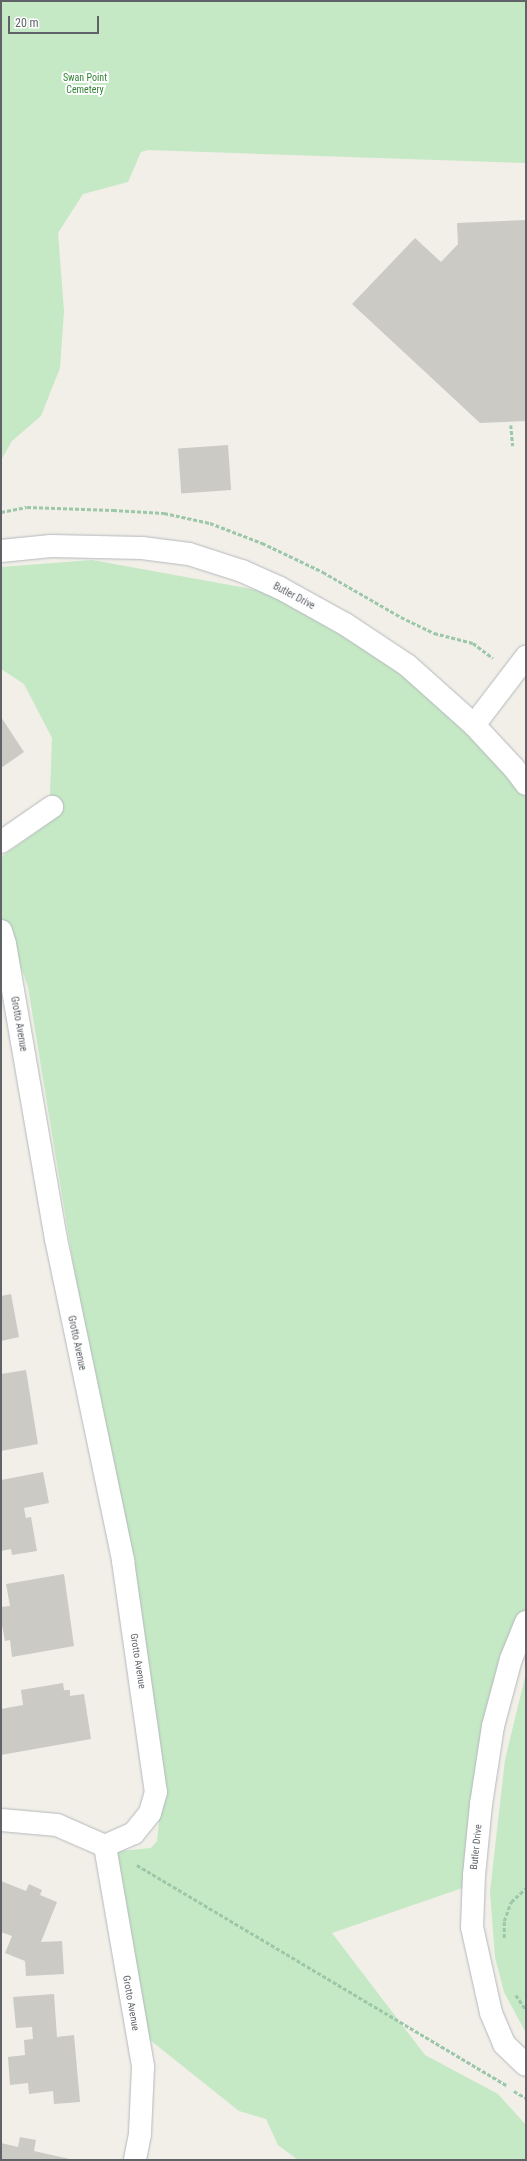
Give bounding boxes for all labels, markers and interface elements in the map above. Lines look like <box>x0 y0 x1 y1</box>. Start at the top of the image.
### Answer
scale bar <box>10 8 101 34</box>
text: 20 m <box>15 16 39 30</box>
park label: Swan Point Cemetery <box>63 71 107 94</box>
street label: Butler Drive <box>271 580 317 612</box>
street label: Grotto Avenue <box>8 995 30 1053</box>
street label: Grotto Avenue <box>65 1314 89 1372</box>
street label: Grotto Avenue <box>128 1633 148 1689</box>
street label: Butler Drive <box>468 1824 484 1870</box>
street label: Grotto Avenue <box>120 1974 142 2032</box>

